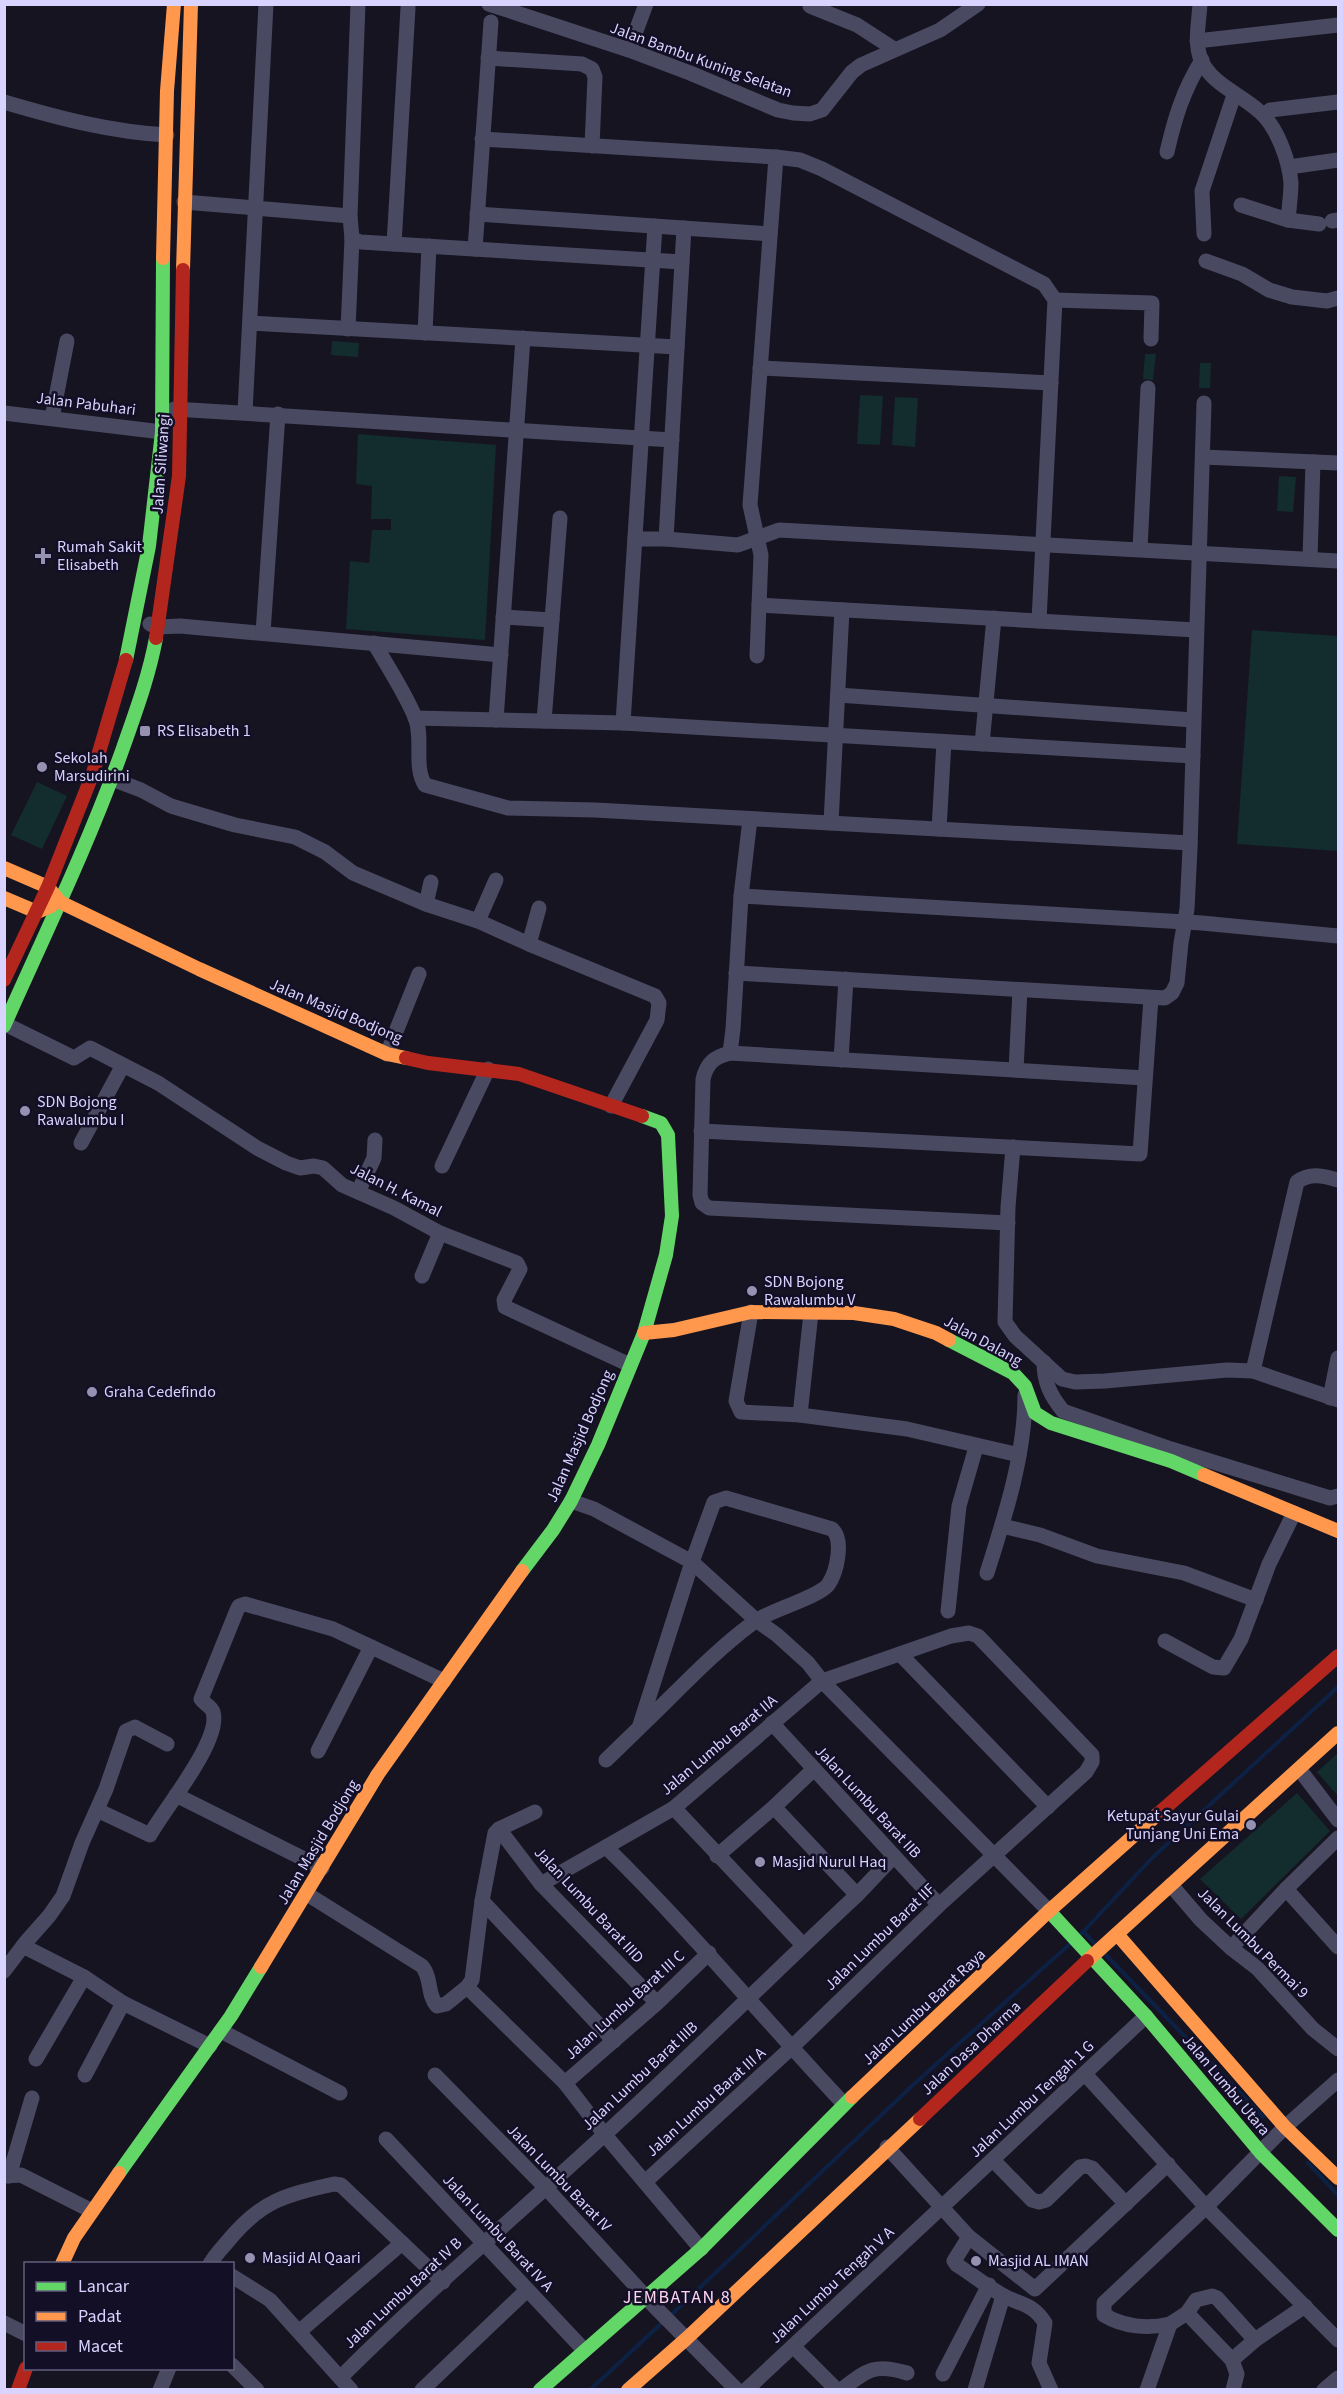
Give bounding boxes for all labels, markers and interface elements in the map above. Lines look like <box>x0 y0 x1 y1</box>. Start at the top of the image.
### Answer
street label: Jalan Bambu Kuning Selatan <box>607 17 795 103</box>
street label: Jalan Pabuhari <box>35 387 137 421</box>
street label: Jalan Siliwangi <box>147 413 175 515</box>
place label: Rumah Sakit Elisabeth <box>57 536 143 576</box>
marker: Rumah Sakit Elisabeth <box>34 547 52 565</box>
place label: RS Elisabeth 1 <box>157 720 251 742</box>
marker: RS Elisabeth 1 <box>138 724 152 738</box>
place label: Sekolah Marsudirini <box>54 747 130 787</box>
marker: Sekolah Marsudirini <box>35 760 49 774</box>
street label: Jalan Masjid Bodjong <box>266 973 406 1049</box>
place label: SDN Bojong Rawalumbu I <box>37 1091 125 1131</box>
marker: SDN Bojong Rawalumbu I <box>18 1104 32 1118</box>
street label: Jalan H. Kamal <box>346 1157 446 1223</box>
place label: SDN Bojong Rawalumbu V <box>764 1271 856 1311</box>
marker: SDN Bojong Rawalumbu V <box>745 1284 759 1298</box>
street label: Jalan Dalang <box>940 1310 1026 1372</box>
street label: Jalan Masjid Bodjong <box>541 1366 619 1506</box>
place label: Graha Cedefindo <box>104 1381 216 1403</box>
marker: Graha Cedefindo <box>85 1385 99 1399</box>
street label: Jalan Lumbu Barat IIA <box>656 1689 782 1800</box>
street label: Jalan Lumbu Barat IIB <box>810 1741 926 1863</box>
street label: Jalan Masjid Bodjong <box>272 1775 364 1909</box>
place label: Ketupat Sayur Gulai Tunjang Uni Ema <box>1107 1805 1239 1845</box>
marker: Ketupat Sayur Gulai Tunjang Uni Ema <box>1244 1818 1258 1832</box>
street label: Jalan Lumbu Barat IIID <box>529 1842 649 1968</box>
place label: Masjid Nurul Haq <box>772 1851 886 1873</box>
marker: Masjid Nurul Haq <box>753 1855 767 1869</box>
street label: Jalan Lumbu Barat IIF <box>820 1878 940 1995</box>
street label: Jalan Lumbu Permai 9 <box>1193 1883 1313 2003</box>
street label: Jalan Lumbu Barat Raya <box>857 1944 991 2070</box>
street label: Jalan Lumbu Barat III C <box>560 1945 690 2065</box>
street label: Jalan Dasa Dharma <box>916 1996 1026 2100</box>
street label: Jalan Lumbu Barat IIIB <box>577 2016 703 2136</box>
street label: Jalan Lumbu Utara <box>1177 2029 1275 2141</box>
street label: Jalan Lumbu Tengah 1 G <box>965 2035 1099 2163</box>
street label: Jalan Lumbu Barat III A <box>641 2042 771 2162</box>
street label: Jalan Lumbu Barat IV <box>502 2119 617 2237</box>
street label: Jalan Lumbu Barat IV A <box>438 2169 559 2297</box>
street label: Jalan Lumbu Tengah V A <box>765 2221 899 2348</box>
street label: Jalan Lumbu Barat IV B <box>339 2232 467 2354</box>
place label: Masjid Al Qaari <box>262 2247 361 2269</box>
place label: Masjid AL IMAN <box>988 2250 1089 2272</box>
marker: Masjid Al Qaari <box>243 2251 257 2265</box>
marker: Masjid AL IMAN <box>969 2254 983 2268</box>
legend <box>24 2262 234 2370</box>
text: Lancar <box>78 2274 130 2299</box>
district label: JEMBATAN 8 <box>623 2285 731 2310</box>
text: Padat <box>78 2304 121 2329</box>
text: Macet <box>78 2334 123 2359</box>

